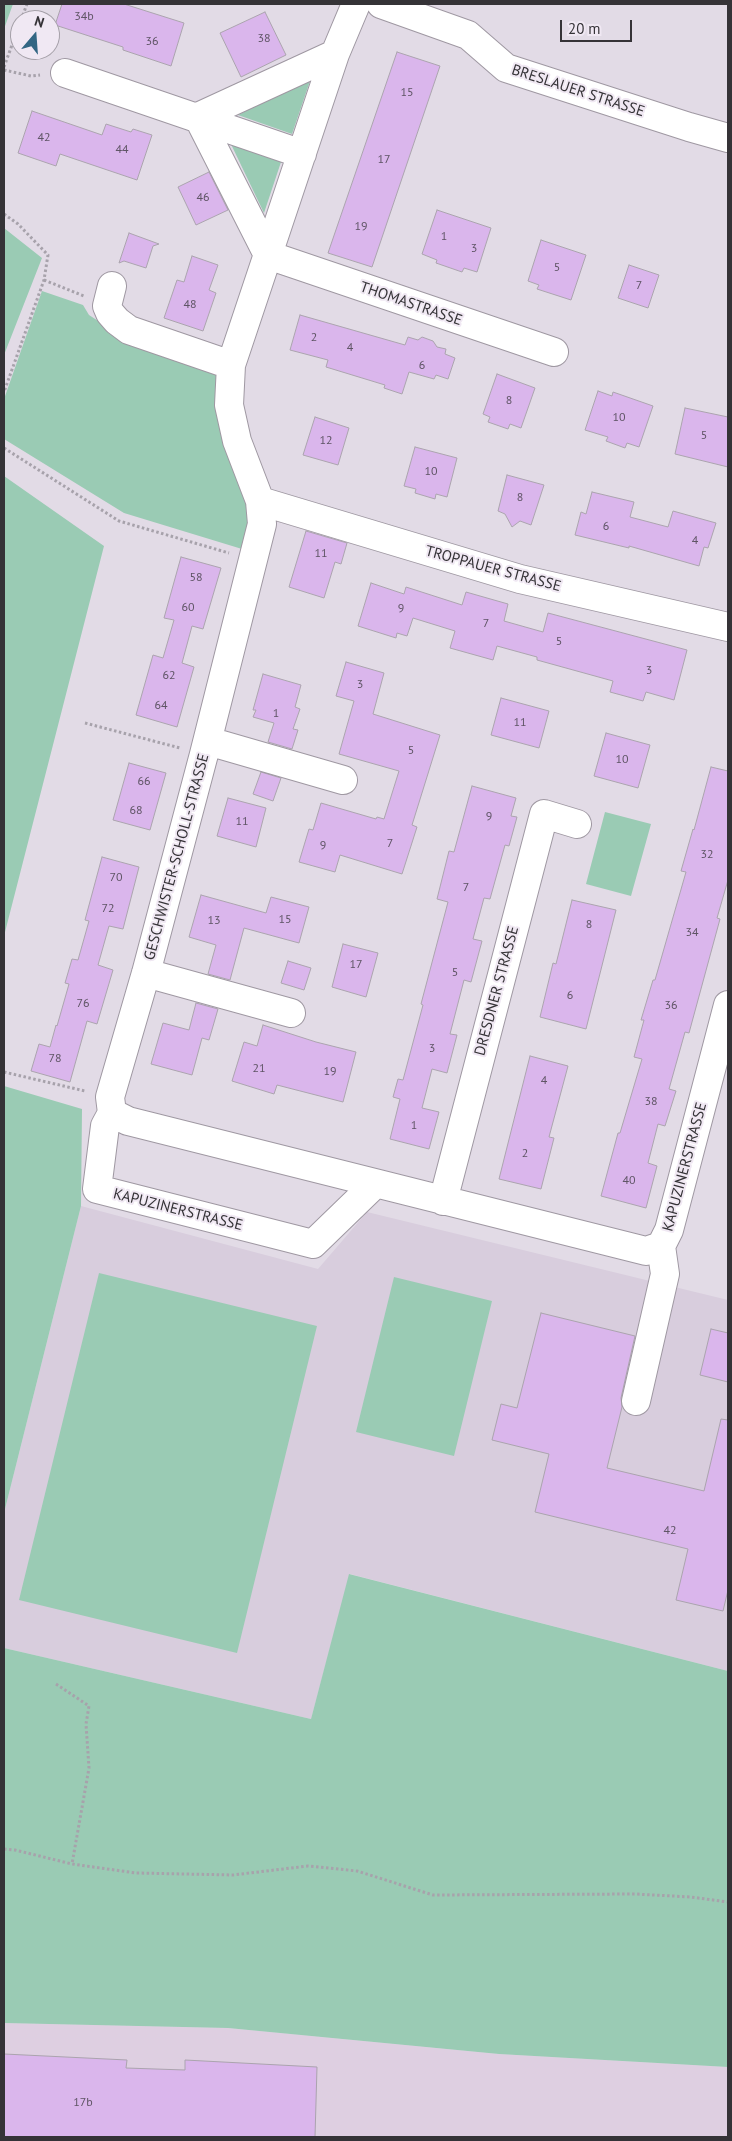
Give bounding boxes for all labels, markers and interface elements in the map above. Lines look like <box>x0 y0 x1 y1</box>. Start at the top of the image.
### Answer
north arrow <box>10 10 60 60</box>
house number: 34b <box>74 10 94 24</box>
scale bar <box>562 10 634 42</box>
text: N <box>32 12 46 32</box>
text: 20 m <box>568 19 601 38</box>
house number: 38 <box>257 32 271 46</box>
house number: 36 <box>145 35 159 49</box>
street label: BRESLAUER STRASSE <box>509 61 647 121</box>
house number: 15 <box>400 86 414 100</box>
house number: 42 <box>37 131 51 145</box>
house number: 44 <box>115 143 129 157</box>
house number: 17 <box>377 153 391 167</box>
house number: 46 <box>196 191 210 205</box>
house number: 19 <box>354 220 368 234</box>
house number: 1 <box>441 230 447 244</box>
house number: 3 <box>471 242 477 256</box>
house number: 5 <box>554 261 560 275</box>
street label: THOMASTRASSE <box>358 278 464 330</box>
house number: 7 <box>636 279 642 293</box>
house number: 48 <box>183 298 197 312</box>
house number: 2 <box>311 331 317 345</box>
house number: 4 <box>347 341 353 355</box>
house number: 6 <box>419 359 425 373</box>
house number: 8 <box>506 394 512 408</box>
house number: 10 <box>612 411 626 425</box>
house number: 5 <box>701 429 707 443</box>
house number: 12 <box>319 434 333 448</box>
house number: 10 <box>424 465 438 479</box>
house number: 8 <box>517 491 523 505</box>
house number: 6 <box>603 520 609 534</box>
house number: 4 <box>692 534 698 548</box>
street label: TROPPAUER STRASSE <box>423 542 563 596</box>
house number: 11 <box>314 547 328 561</box>
house number: 58 <box>189 571 203 585</box>
house number: 60 <box>181 601 195 615</box>
house number: 9 <box>398 602 404 616</box>
house number: 7 <box>483 617 489 631</box>
house number: 5 <box>556 635 562 649</box>
house number: 3 <box>646 664 652 678</box>
house number: 62 <box>162 669 176 683</box>
house number: 3 <box>357 678 363 692</box>
house number: 64 <box>154 699 168 713</box>
house number: 1 <box>273 707 279 721</box>
house number: 11 <box>513 716 527 730</box>
house number: 5 <box>408 744 414 758</box>
street label: GESCHWISTER-SCHOLL-STRASSE <box>141 752 213 962</box>
house number: 10 <box>615 753 629 767</box>
house number: 66 <box>137 775 151 789</box>
house number: 68 <box>129 804 143 818</box>
house number: 9 <box>486 810 492 824</box>
house number: 11 <box>235 815 249 829</box>
house number: 7 <box>387 837 393 851</box>
house number: 9 <box>320 839 326 853</box>
house number: 32 <box>700 848 714 862</box>
house number: 70 <box>109 871 123 885</box>
house number: 7 <box>463 881 469 895</box>
house number: 72 <box>101 902 115 916</box>
house number: 15 <box>278 913 292 927</box>
house number: 13 <box>207 914 221 928</box>
house number: 8 <box>586 918 592 932</box>
street label: DRESDNER STRASSE <box>471 924 523 1058</box>
house number: 34 <box>685 926 699 940</box>
house number: 17 <box>349 958 363 972</box>
house number: 5 <box>452 966 458 980</box>
house number: 6 <box>567 989 573 1003</box>
house number: 76 <box>76 997 90 1011</box>
house number: 36 <box>664 999 678 1013</box>
house number: 3 <box>429 1042 435 1056</box>
house number: 78 <box>48 1052 62 1066</box>
house number: 21 <box>252 1062 266 1076</box>
house number: 19 <box>323 1065 337 1079</box>
house number: 4 <box>541 1074 547 1088</box>
house number: 38 <box>644 1095 658 1109</box>
street label: KAPUZINERSTRASSE <box>659 1101 711 1233</box>
house number: 1 <box>411 1119 417 1133</box>
house number: 2 <box>522 1147 528 1161</box>
house number: 40 <box>622 1174 636 1188</box>
street label: KAPUZINERSTRASSE <box>111 1185 245 1235</box>
house number: 42 <box>663 1524 677 1538</box>
house number: 17b <box>73 2096 93 2110</box>

